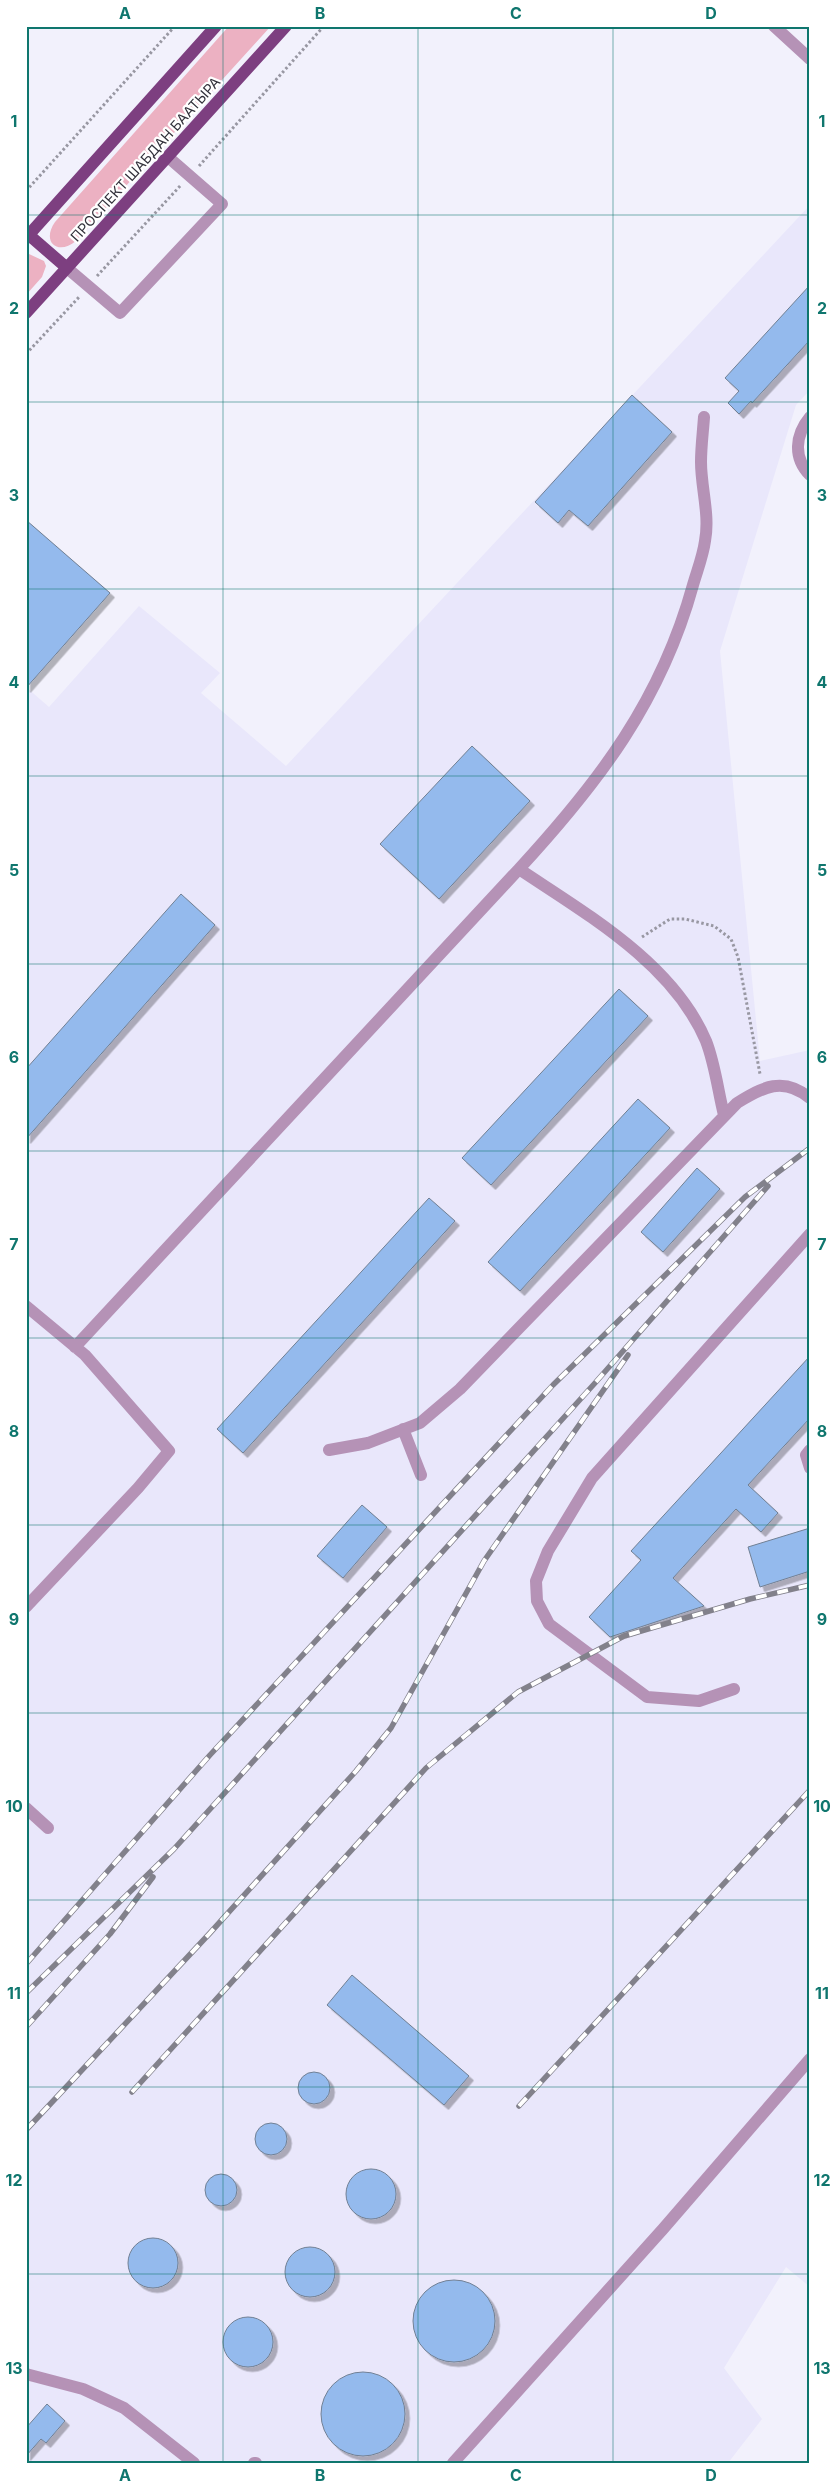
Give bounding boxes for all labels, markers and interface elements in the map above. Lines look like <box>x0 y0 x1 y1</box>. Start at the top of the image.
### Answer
text: A <box>119 3 131 23</box>
text: B <box>315 3 325 23</box>
text: C <box>510 3 522 23</box>
text: D <box>705 3 717 23</box>
street label: ПРОСПЕКТ ШАБДАН БААТЫРА <box>67 73 224 245</box>
text: 1 <box>11 111 17 131</box>
text: 1 <box>819 111 825 131</box>
text: 2 <box>9 298 19 318</box>
text: 2 <box>817 298 827 318</box>
text: 3 <box>9 485 19 505</box>
text: 3 <box>817 485 827 505</box>
text: 4 <box>9 672 20 692</box>
text: 4 <box>817 672 828 692</box>
text: 5 <box>9 860 19 880</box>
text: 5 <box>817 860 827 880</box>
text: 6 <box>9 1047 19 1067</box>
text: 6 <box>817 1047 827 1067</box>
text: 7 <box>9 1234 19 1254</box>
text: 7 <box>817 1234 827 1254</box>
text: 8 <box>9 1421 19 1441</box>
text: 8 <box>817 1421 827 1441</box>
text: 9 <box>9 1609 19 1629</box>
text: 9 <box>817 1609 827 1629</box>
text: 10 <box>5 1796 23 1816</box>
text: 10 <box>813 1796 831 1816</box>
text: 11 <box>7 1983 21 2003</box>
text: 11 <box>815 1983 829 2003</box>
text: 12 <box>6 2170 22 2190</box>
text: 12 <box>814 2170 830 2190</box>
text: 13 <box>5 2358 23 2378</box>
text: 13 <box>813 2358 831 2378</box>
text: A <box>119 2465 131 2485</box>
text: B <box>315 2465 325 2485</box>
text: C <box>510 2465 522 2485</box>
text: D <box>705 2465 717 2485</box>

